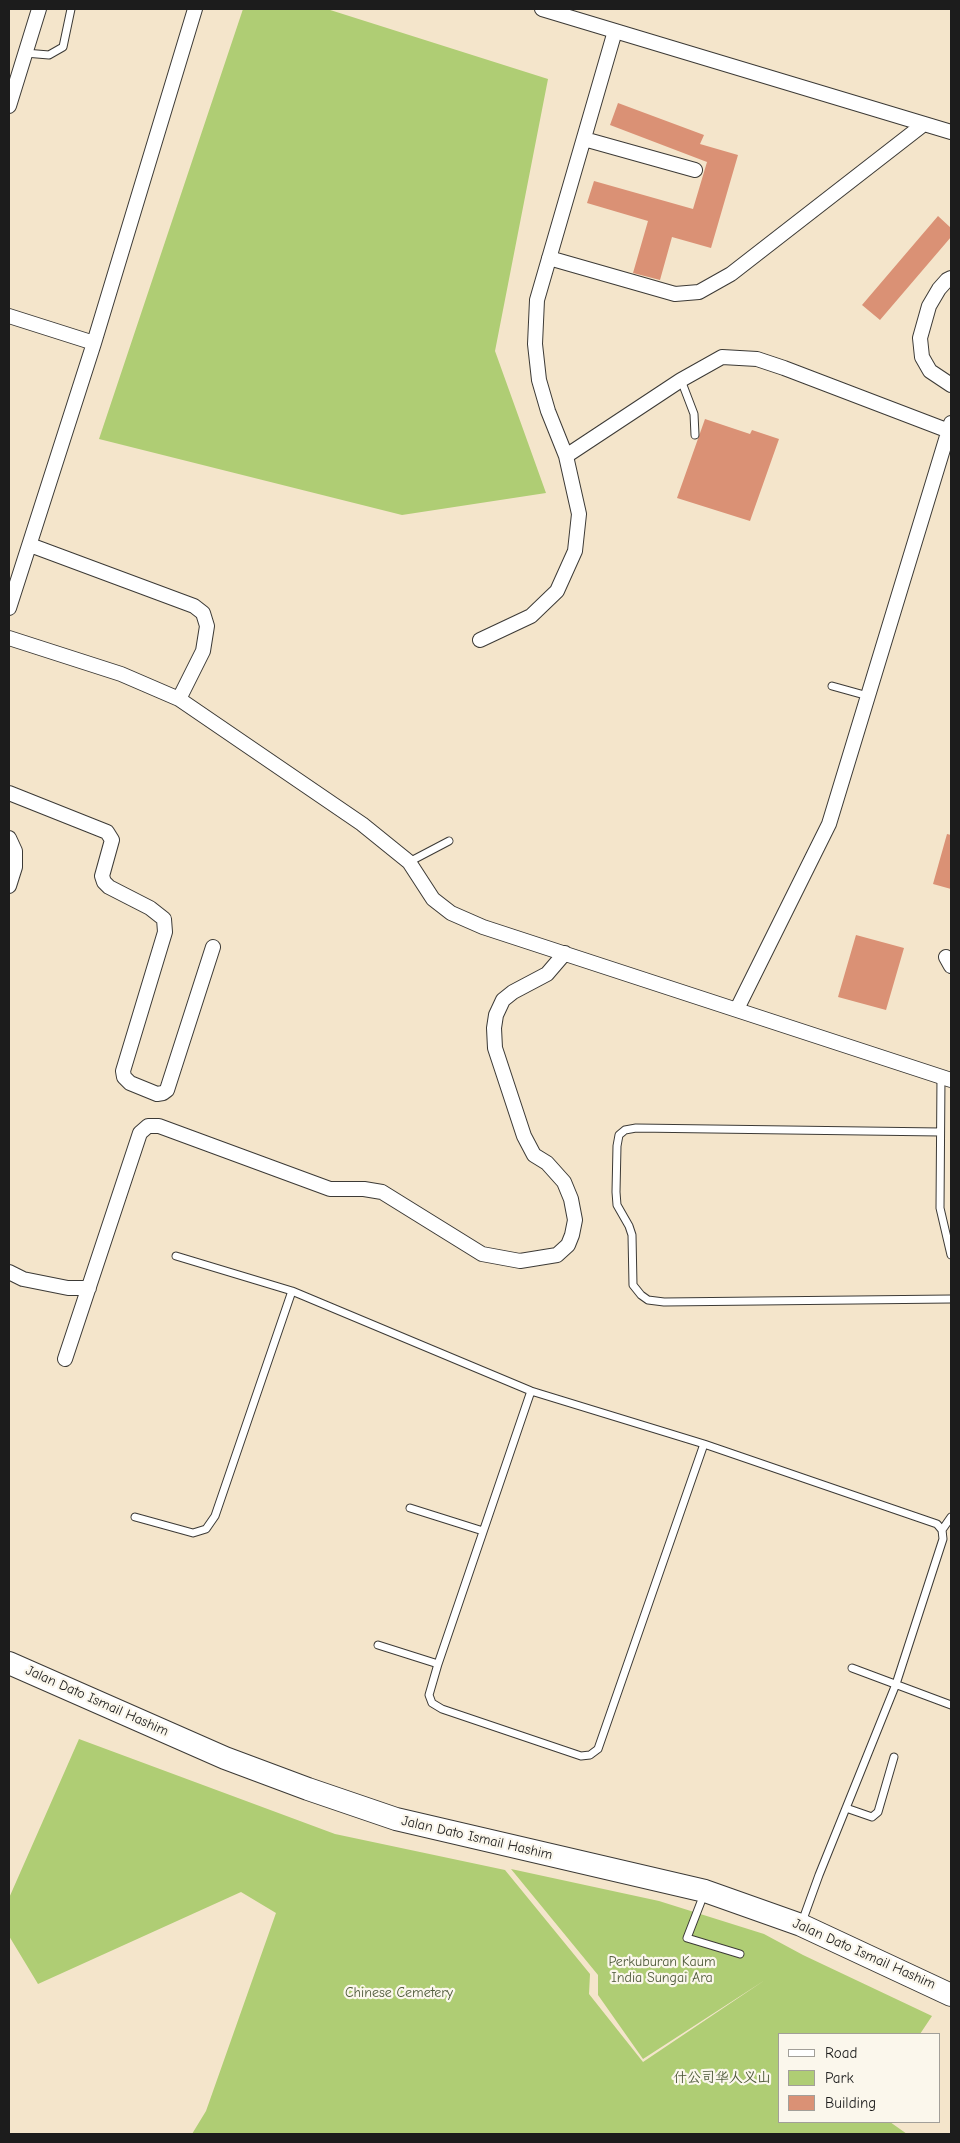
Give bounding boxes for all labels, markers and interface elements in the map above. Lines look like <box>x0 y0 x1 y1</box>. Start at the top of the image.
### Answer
street label: Jalan Dato Ismail Hashim <box>23 1662 171 1740</box>
street label: Jalan Dato Ismail Hashim <box>400 1812 554 1864</box>
street label: Jalan Dato Ismail Hashim <box>790 1915 938 1993</box>
park label: Perkuburan Kaum India Sungai Ara <box>608 1954 716 1986</box>
park label: Chinese Cemetery <box>345 1985 453 2001</box>
legend <box>778 2033 940 2123</box>
text: Road <box>825 2044 857 2062</box>
text: Park <box>825 2069 854 2087</box>
park label: 什公司华人义山 <box>673 2070 771 2086</box>
text: Building <box>825 2094 876 2112</box>

